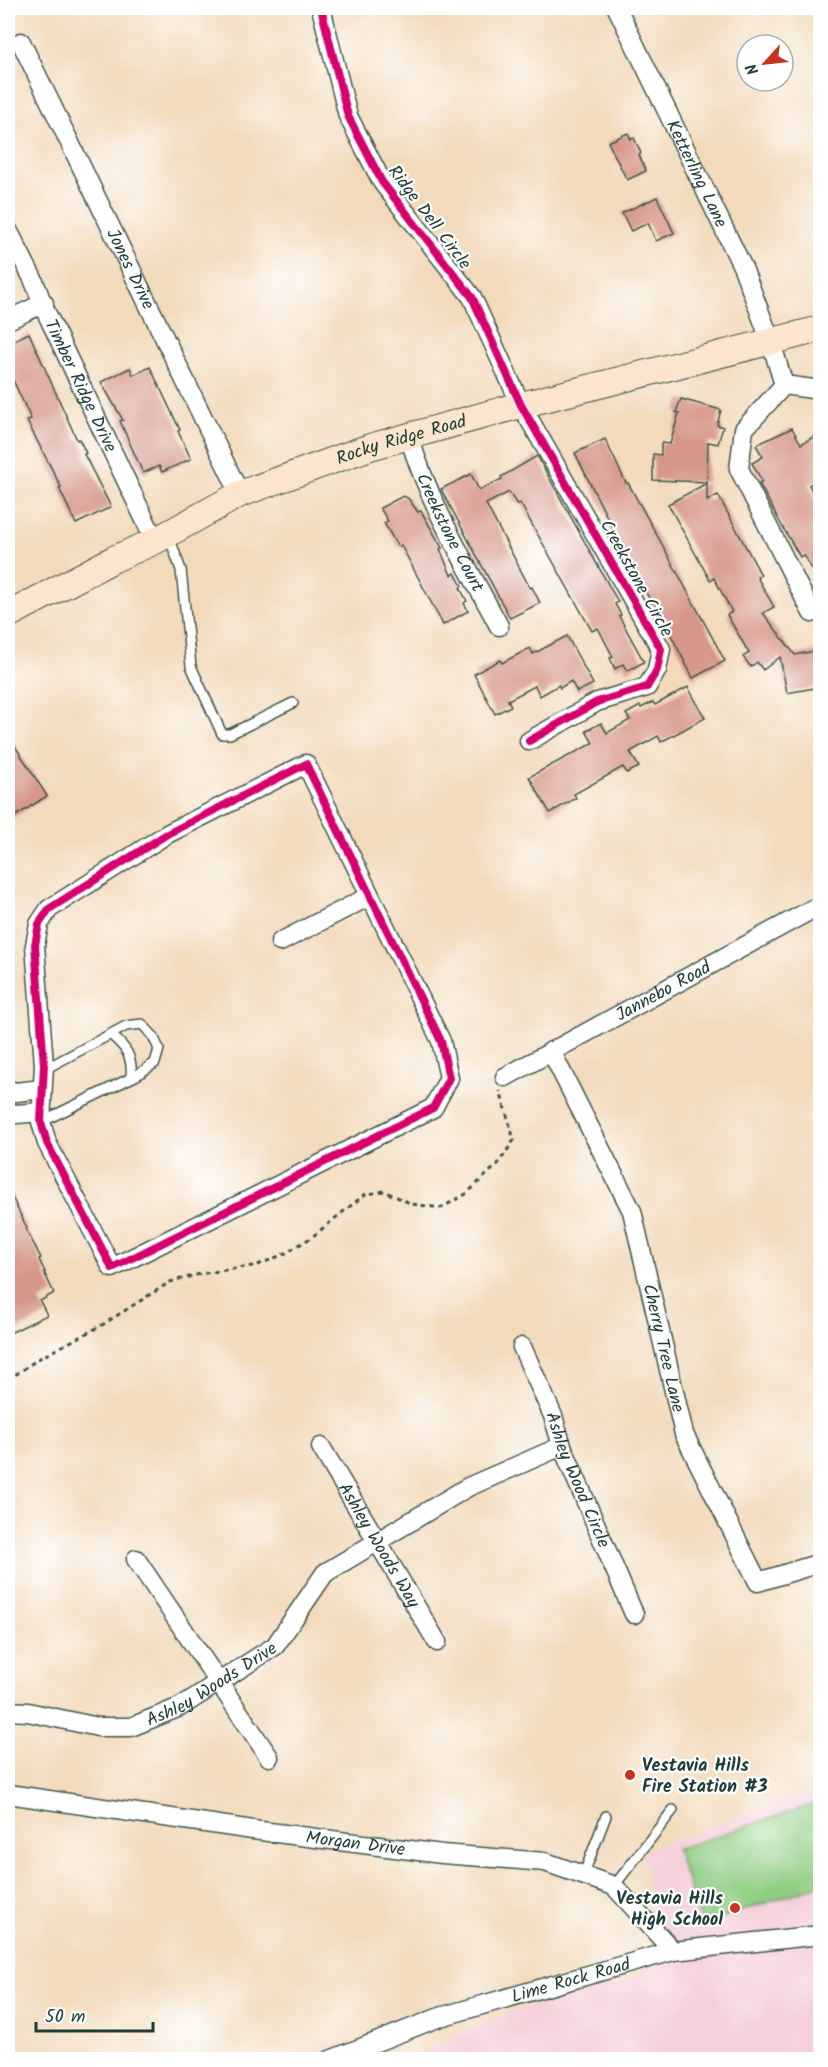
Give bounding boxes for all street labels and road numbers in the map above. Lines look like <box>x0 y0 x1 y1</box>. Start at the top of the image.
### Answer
street label: Ketterling Lane <box>657 115 734 233</box>
street label: Ridge Dell Circle <box>380 159 478 277</box>
street label: Jones Drive <box>98 224 162 315</box>
street label: Timber Ridge Drive <box>36 315 124 458</box>
street label: Rocky Ridge Road <box>332 408 471 474</box>
street label: Creekstone Court <box>407 469 491 599</box>
street label: Creekstone Circle <box>591 515 680 643</box>
street label: Jannebo Road <box>611 954 718 1030</box>
street label: Cherry Tree Lane <box>633 1281 692 1416</box>
street label: Ashley Wood Circle <box>537 1408 617 1553</box>
street label: Ashley Woods Way <box>329 1477 427 1615</box>
street label: Ashley Woods Drive <box>142 1635 283 1735</box>
street label: Morgan Drive <box>304 1824 407 1865</box>
street label: Lime Rock Road <box>508 1951 635 2012</box>

